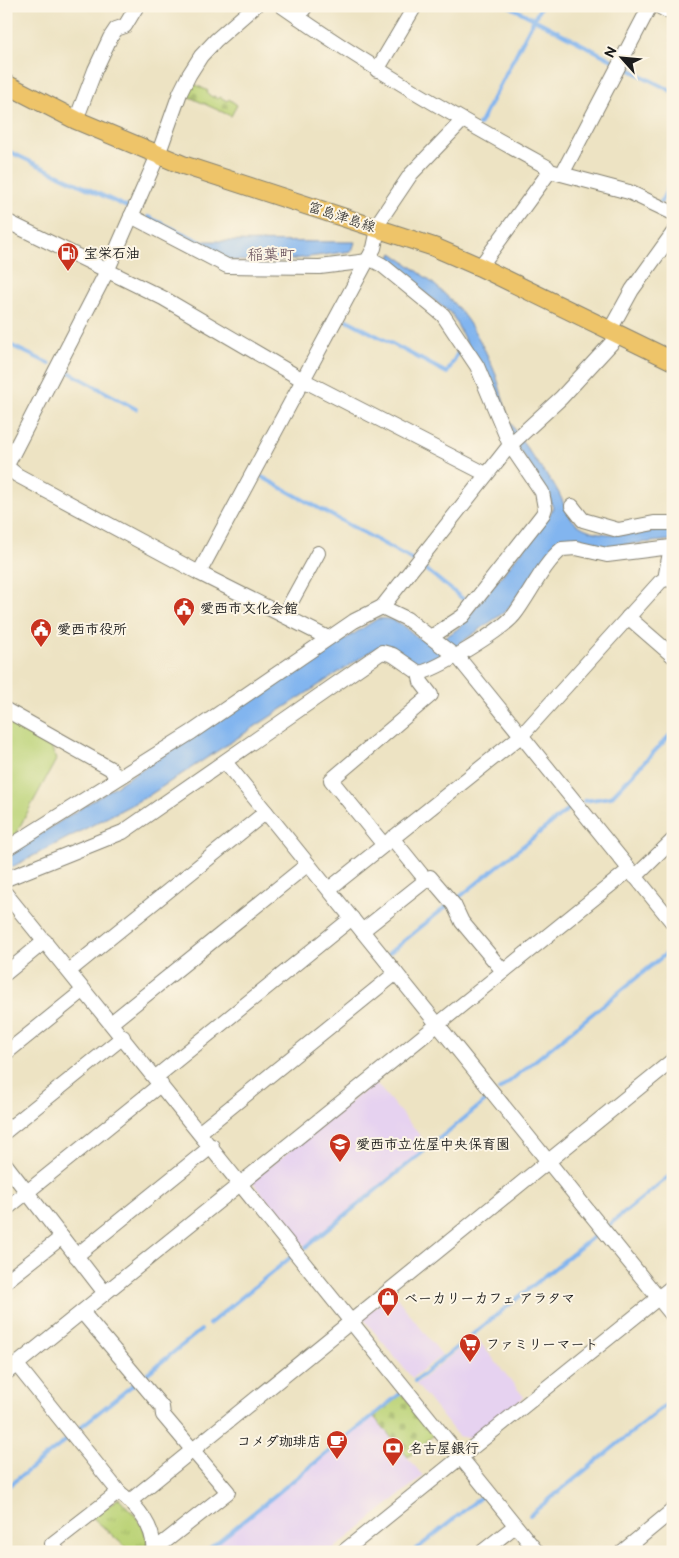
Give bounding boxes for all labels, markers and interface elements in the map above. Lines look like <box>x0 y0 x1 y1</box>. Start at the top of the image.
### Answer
north arrow <box>596 32 646 82</box>
text: N <box>601 44 621 61</box>
street label: 富島津島線 <box>306 198 378 236</box>
fuel station icon: 宝栄石油 <box>56 241 80 272</box>
place label: 宝栄石油 <box>84 245 140 262</box>
district label: 稲葉町 <box>247 246 295 265</box>
public building icon: 愛西市文化会館 <box>172 596 196 627</box>
place label: 愛西市文化会館 <box>200 600 298 617</box>
public building icon: 愛西市役所 <box>29 617 53 648</box>
place label: 愛西市役所 <box>57 621 127 638</box>
school or university icon: 愛西市立佐屋中央保育園 <box>328 1132 352 1163</box>
place label: 愛西市立佐屋中央保育園 <box>356 1136 510 1153</box>
shop icon: ベーカリーカフェ アラタマ <box>376 1286 400 1317</box>
place label: ベーカリーカフェ アラタマ <box>404 1290 575 1307</box>
supermarket icon: ファミリーマート <box>458 1332 482 1363</box>
place label: ファミリーマート <box>486 1336 599 1353</box>
cafe icon: コメダ珈琲店 <box>325 1429 349 1460</box>
place label: コメダ珈琲店 <box>237 1433 321 1450</box>
bank icon: 名古屋銀行 <box>381 1436 405 1467</box>
place label: 名古屋銀行 <box>409 1440 479 1457</box>

